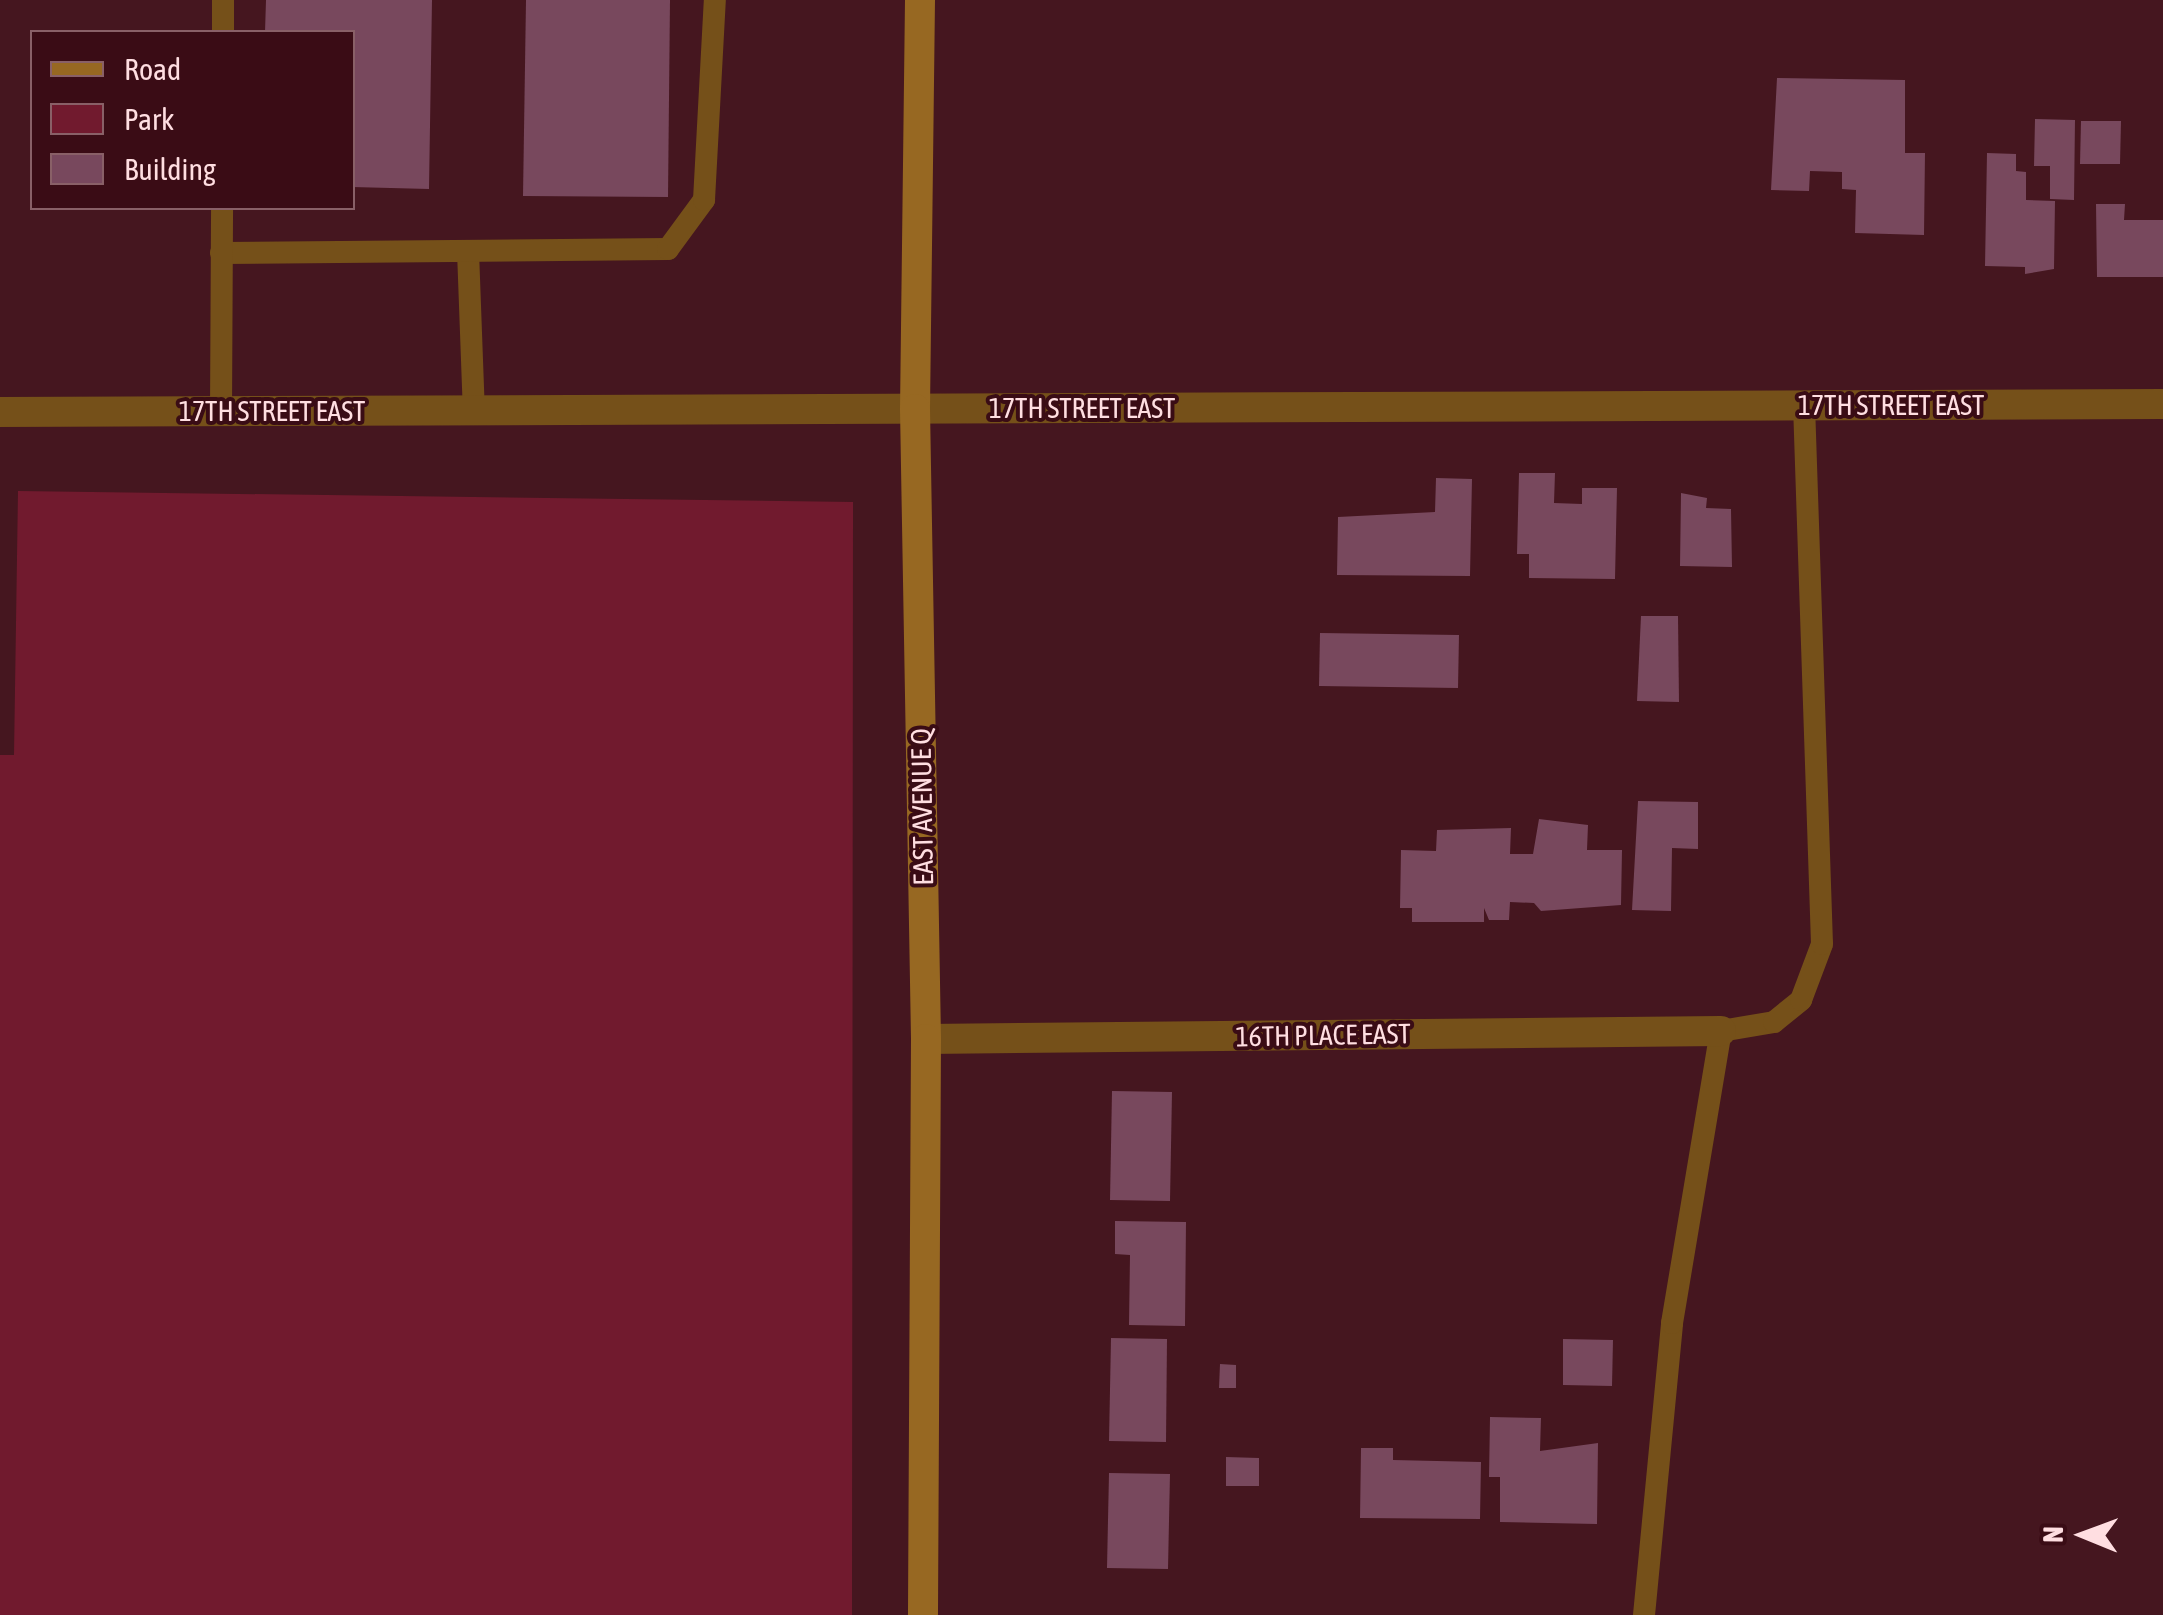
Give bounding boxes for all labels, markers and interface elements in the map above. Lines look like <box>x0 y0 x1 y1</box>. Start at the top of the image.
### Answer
legend <box>30 30 355 210</box>
text: Road <box>124 52 181 86</box>
text: Park <box>124 102 174 136</box>
text: Building <box>124 152 216 186</box>
street label: 17TH STREET EAST <box>1798 388 1984 422</box>
street label: 17TH STREET EAST <box>989 391 1175 425</box>
street label: 17TH STREET EAST <box>179 394 365 428</box>
street label: EAST AVENUE Q <box>904 728 940 886</box>
street label: 16TH PLACE EAST <box>1235 1017 1411 1053</box>
north arrow <box>2033 1485 2133 1585</box>
text: N <box>2037 1526 2069 1543</box>

